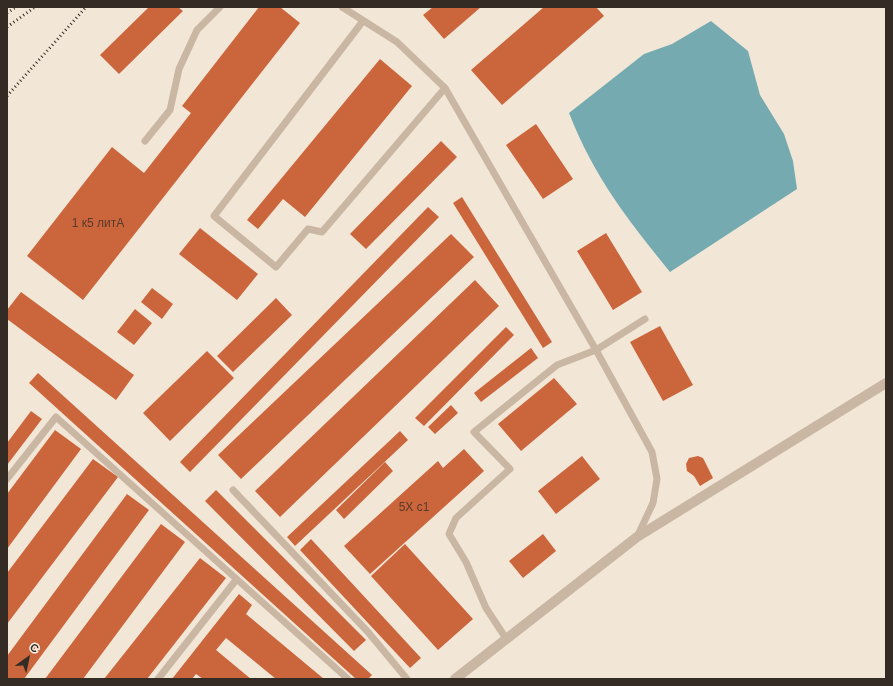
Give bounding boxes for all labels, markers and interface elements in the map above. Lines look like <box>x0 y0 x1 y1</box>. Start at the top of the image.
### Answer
house number: 1 к5 литА <box>72 217 124 231</box>
house number: 5Х с1 <box>399 501 429 515</box>
north arrow <box>8 638 48 678</box>
text: С <box>28 641 41 655</box>

